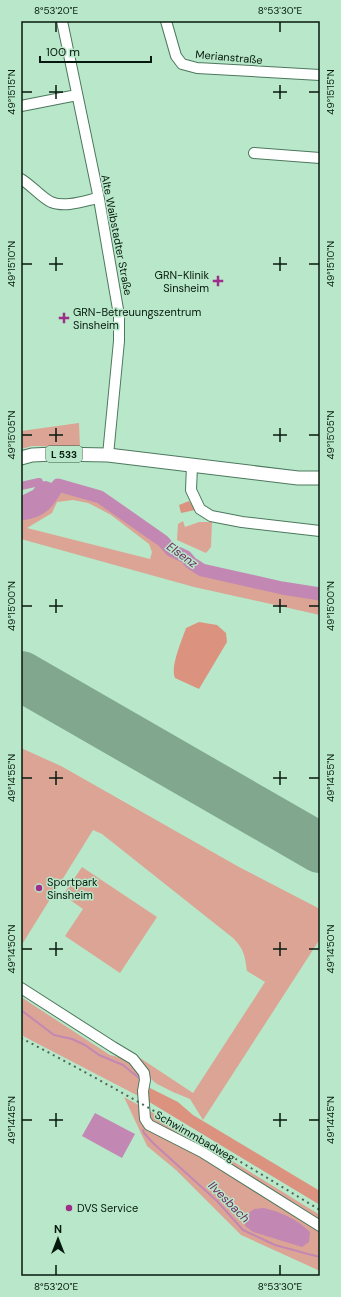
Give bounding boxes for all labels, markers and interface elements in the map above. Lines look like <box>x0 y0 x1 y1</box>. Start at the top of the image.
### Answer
text: 8°53'20"E <box>34 4 78 17</box>
text: 8°53'30"E <box>258 4 303 17</box>
scale bar <box>40 38 151 64</box>
text: 100 m <box>46 44 80 60</box>
street label: Merianstraße <box>195 47 263 67</box>
text: 49°15'15"N <box>5 69 18 115</box>
text: 49°15'15"N <box>324 69 337 115</box>
street label: Alte Waibstadter Straße <box>98 173 136 297</box>
text: 49°15'10"N <box>5 241 18 287</box>
text: 49°15'10"N <box>324 241 337 287</box>
place label: GRN-Klinik Sinsheim <box>155 268 209 295</box>
marker: GRN-Klinik Sinsheim <box>212 275 224 287</box>
place label: GRN-Betreuungszentrum Sinsheim <box>73 305 201 332</box>
marker: GRN-Betreuungszentrum Sinsheim <box>58 312 70 324</box>
text: 49°15'05"N <box>5 410 18 460</box>
text: 49°15'05"N <box>324 410 337 460</box>
road number: L 533 <box>46 446 82 462</box>
water label: Elsenz <box>163 538 201 572</box>
text: 49°15'00"N <box>5 581 18 631</box>
text: 49°15'00"N <box>324 581 337 631</box>
text: 49°14'55"N <box>5 754 18 802</box>
text: 49°14'55"N <box>324 754 337 802</box>
place label: Sportpark Sinsheim <box>47 875 98 902</box>
marker: Sportpark Sinsheim <box>34 883 44 893</box>
text: 49°14'50"N <box>5 924 18 974</box>
text: 49°14'50"N <box>324 924 337 974</box>
text: 49°14'45"N <box>5 1096 18 1144</box>
text: 49°14'45"N <box>324 1096 337 1144</box>
street label: Schwimmbadweg <box>153 1107 237 1165</box>
water label: Ilvesbach <box>205 1178 253 1226</box>
place label: DVS Service <box>77 1201 138 1215</box>
marker: DVS Service <box>64 1203 74 1213</box>
north arrow <box>38 1219 78 1259</box>
text: N <box>54 1222 62 1236</box>
text: 8°53'20"E <box>34 1280 78 1293</box>
text: 8°53'30"E <box>258 1280 303 1293</box>

